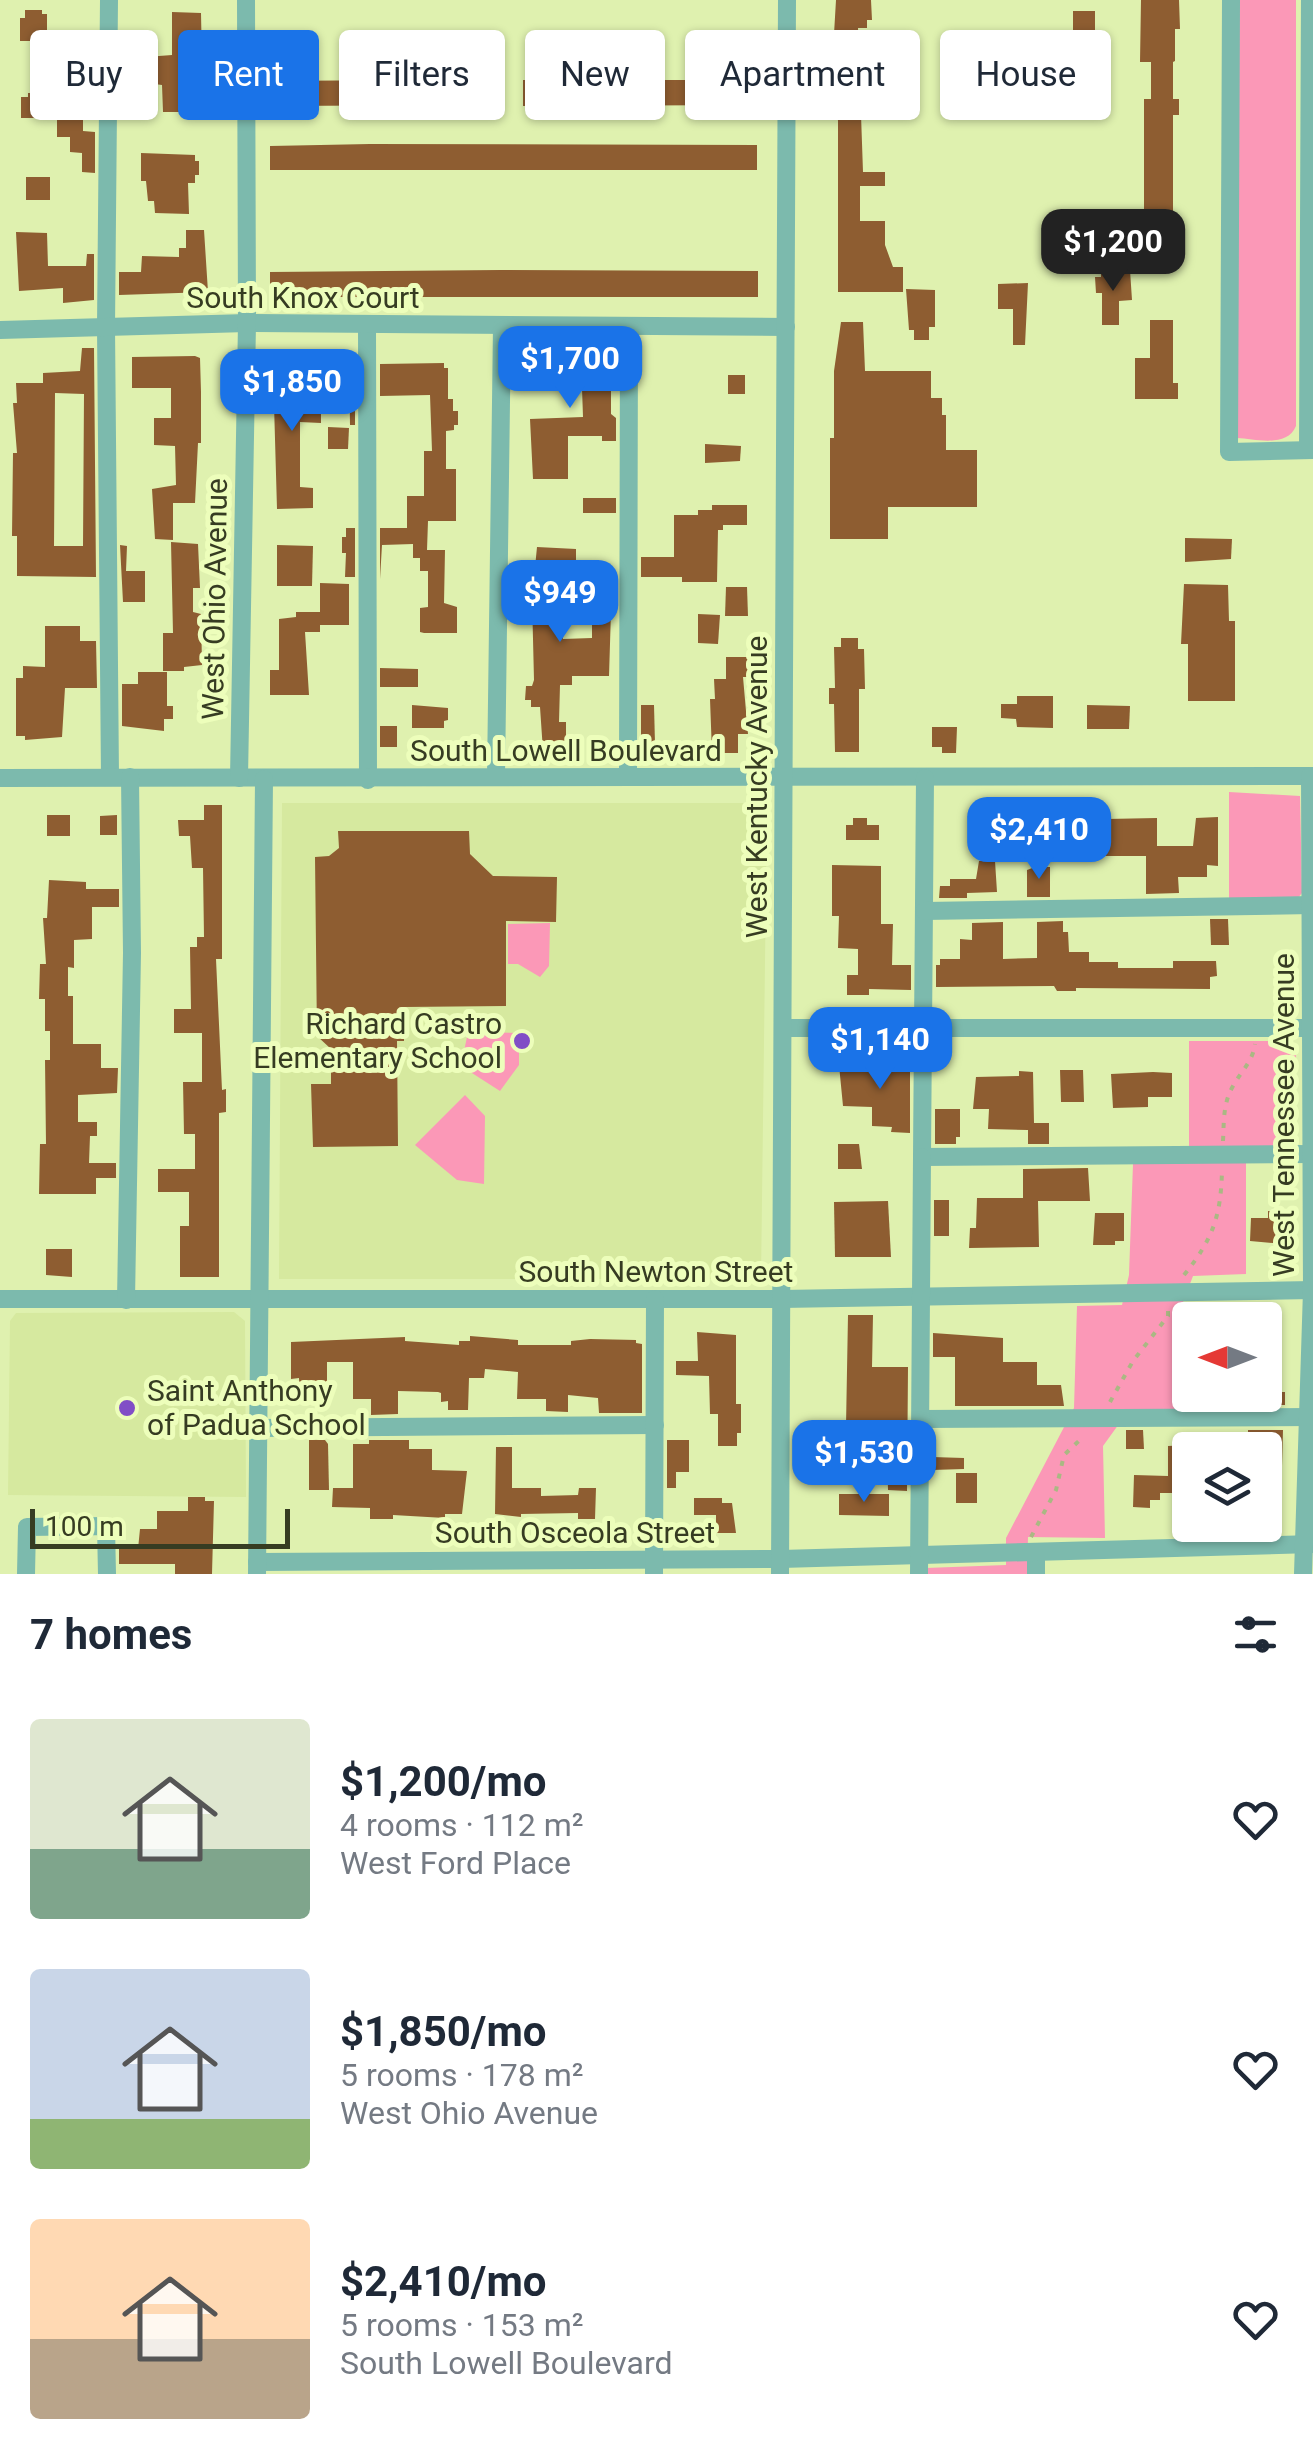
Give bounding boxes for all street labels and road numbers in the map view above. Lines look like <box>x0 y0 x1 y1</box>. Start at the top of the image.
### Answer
street label: South Knox Court <box>186 280 420 315</box>
street label: West Ohio Avenue <box>195 478 234 720</box>
street label: West Kentucky Avenue <box>739 636 774 938</box>
street label: South Lowell Boulevard <box>410 733 722 768</box>
street label: West Tennessee Avenue <box>1266 953 1301 1277</box>
street label: South Newton Street <box>519 1254 793 1289</box>
street label: South Osceola Street <box>435 1515 715 1550</box>

